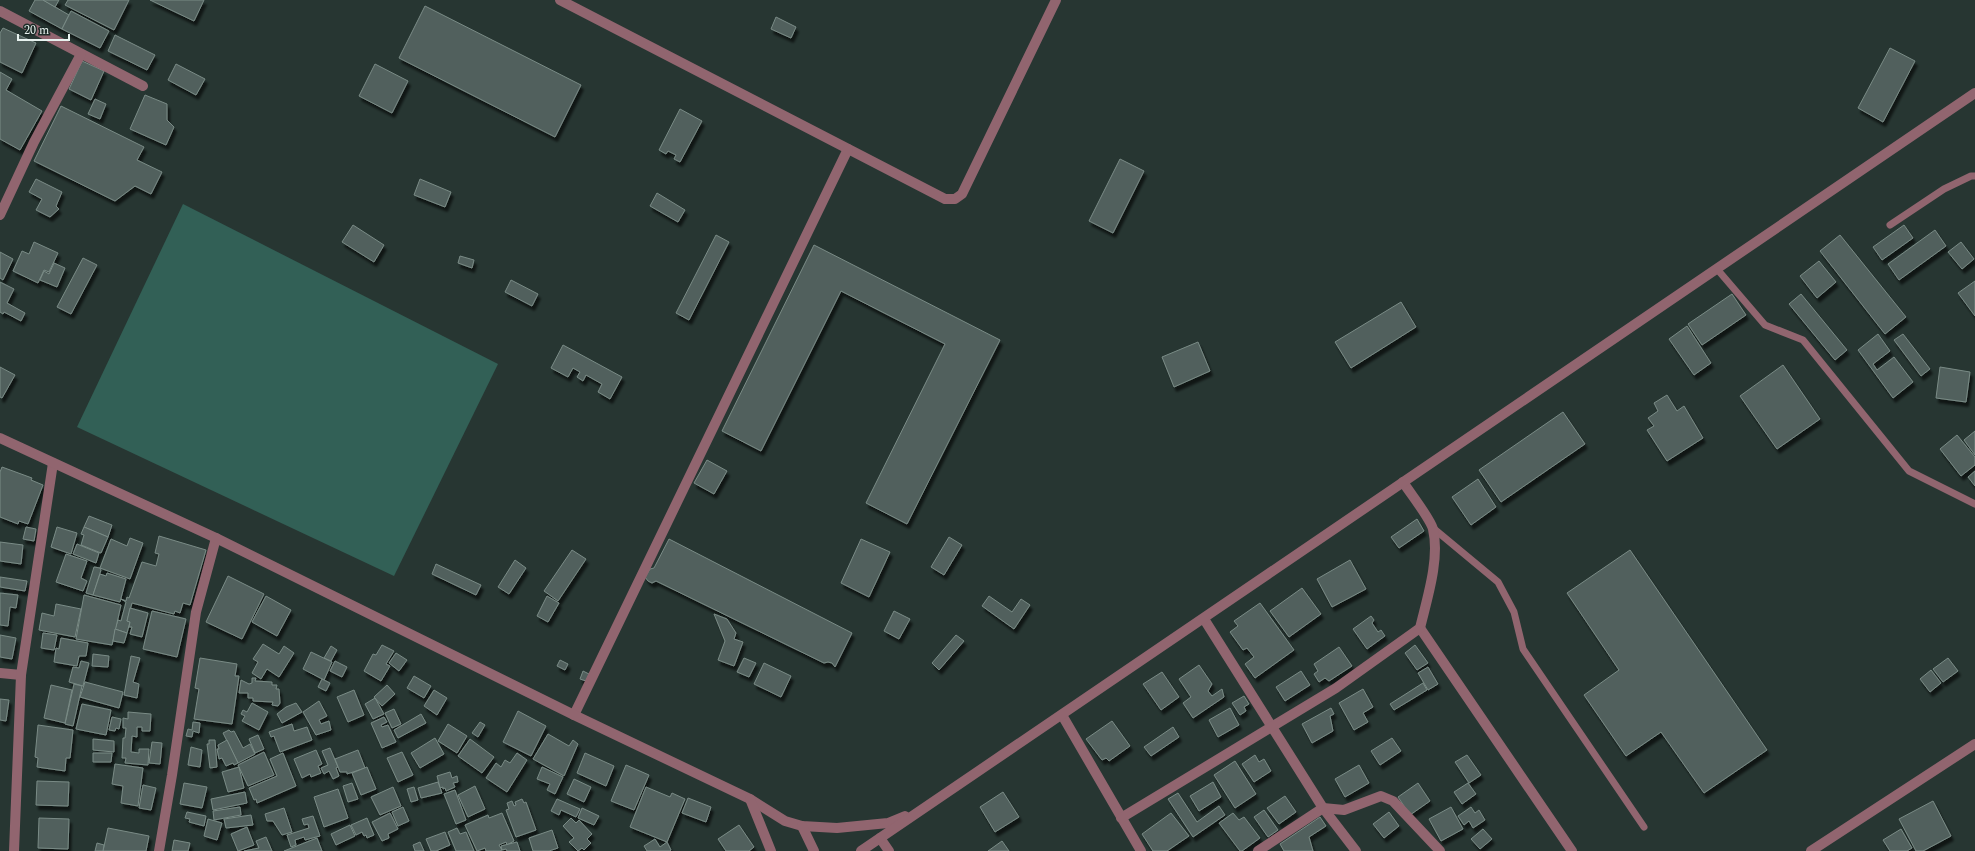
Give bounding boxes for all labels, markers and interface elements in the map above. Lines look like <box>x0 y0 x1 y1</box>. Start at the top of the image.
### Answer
scale bar <box>18 16 69 42</box>
text: 20 m <box>24 21 49 40</box>

